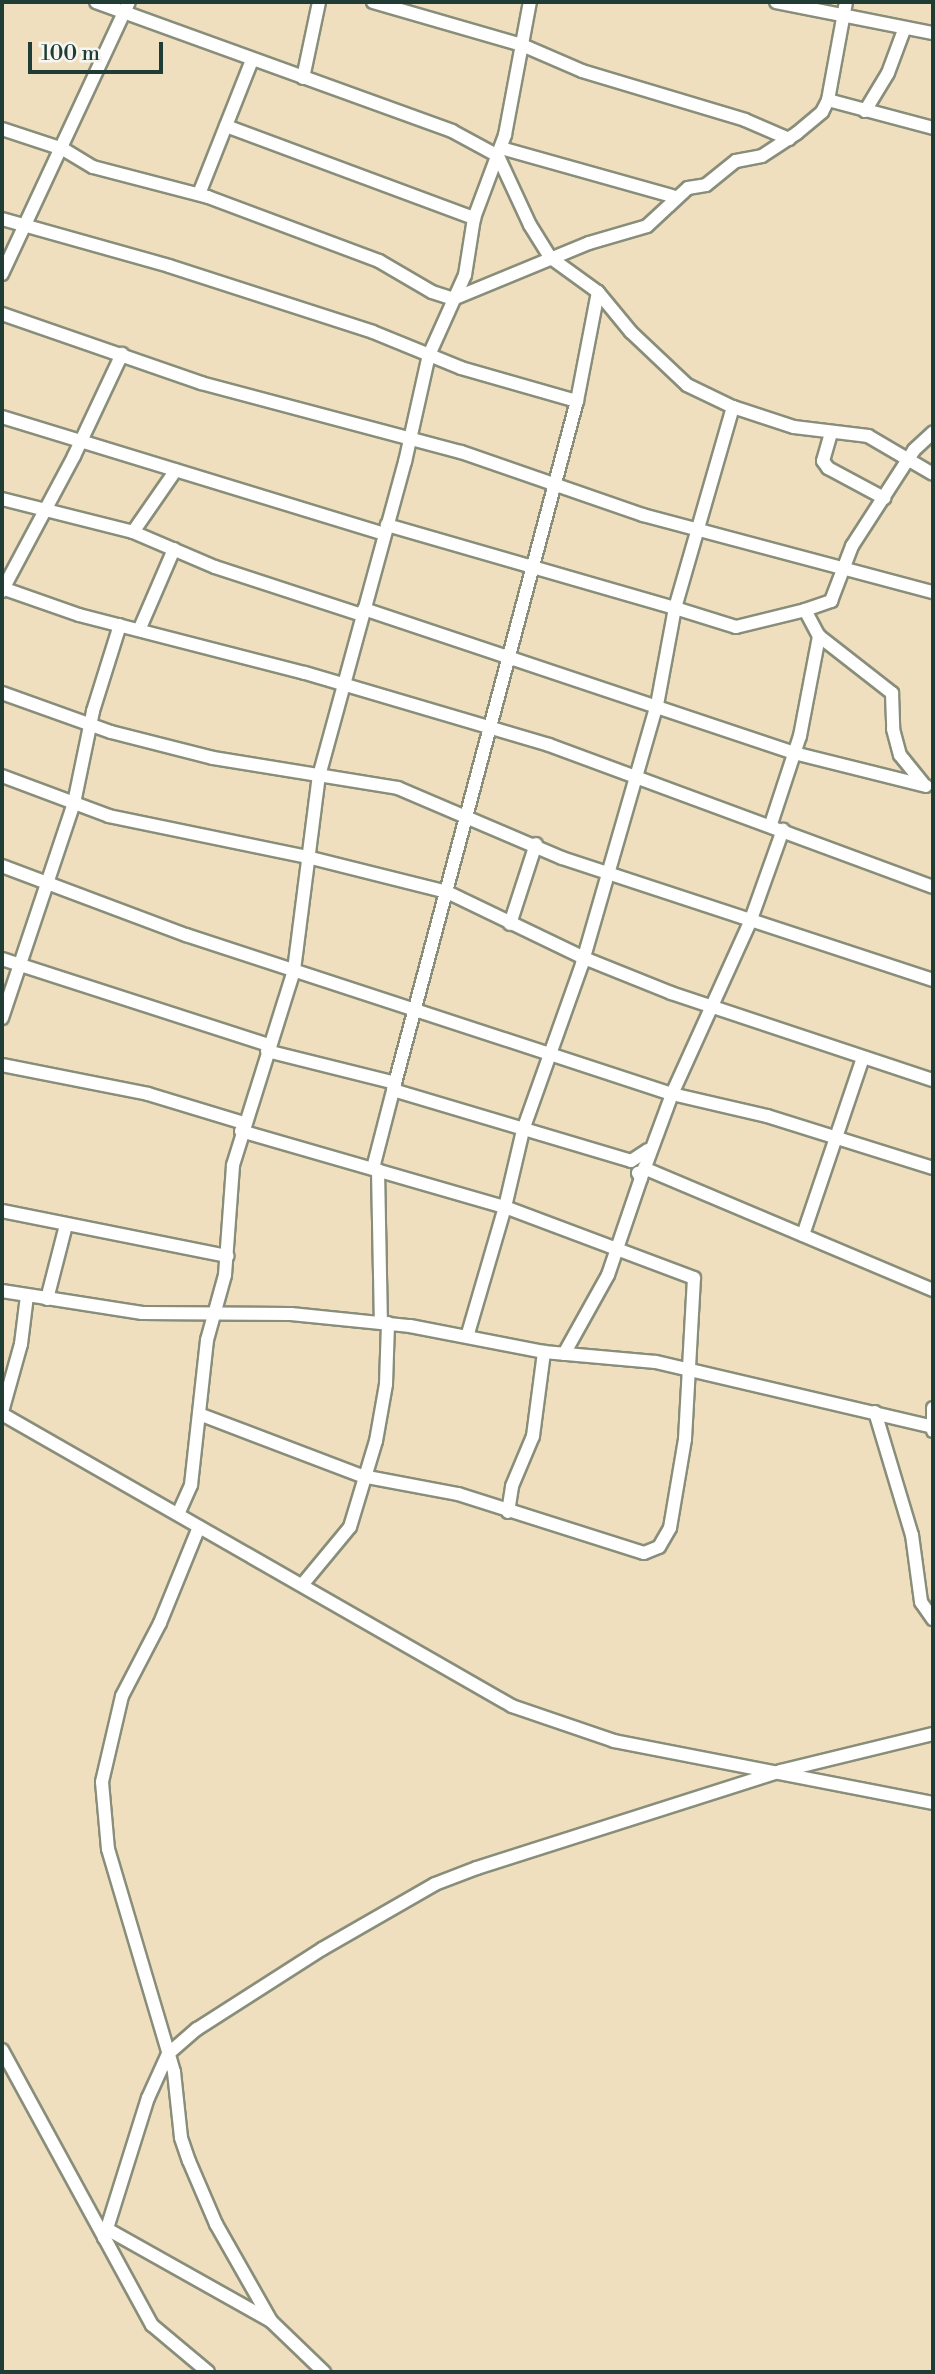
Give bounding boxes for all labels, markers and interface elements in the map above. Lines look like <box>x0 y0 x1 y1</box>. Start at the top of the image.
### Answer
scale bar <box>32 28 166 72</box>
text: 100 m <box>41 41 100 67</box>

